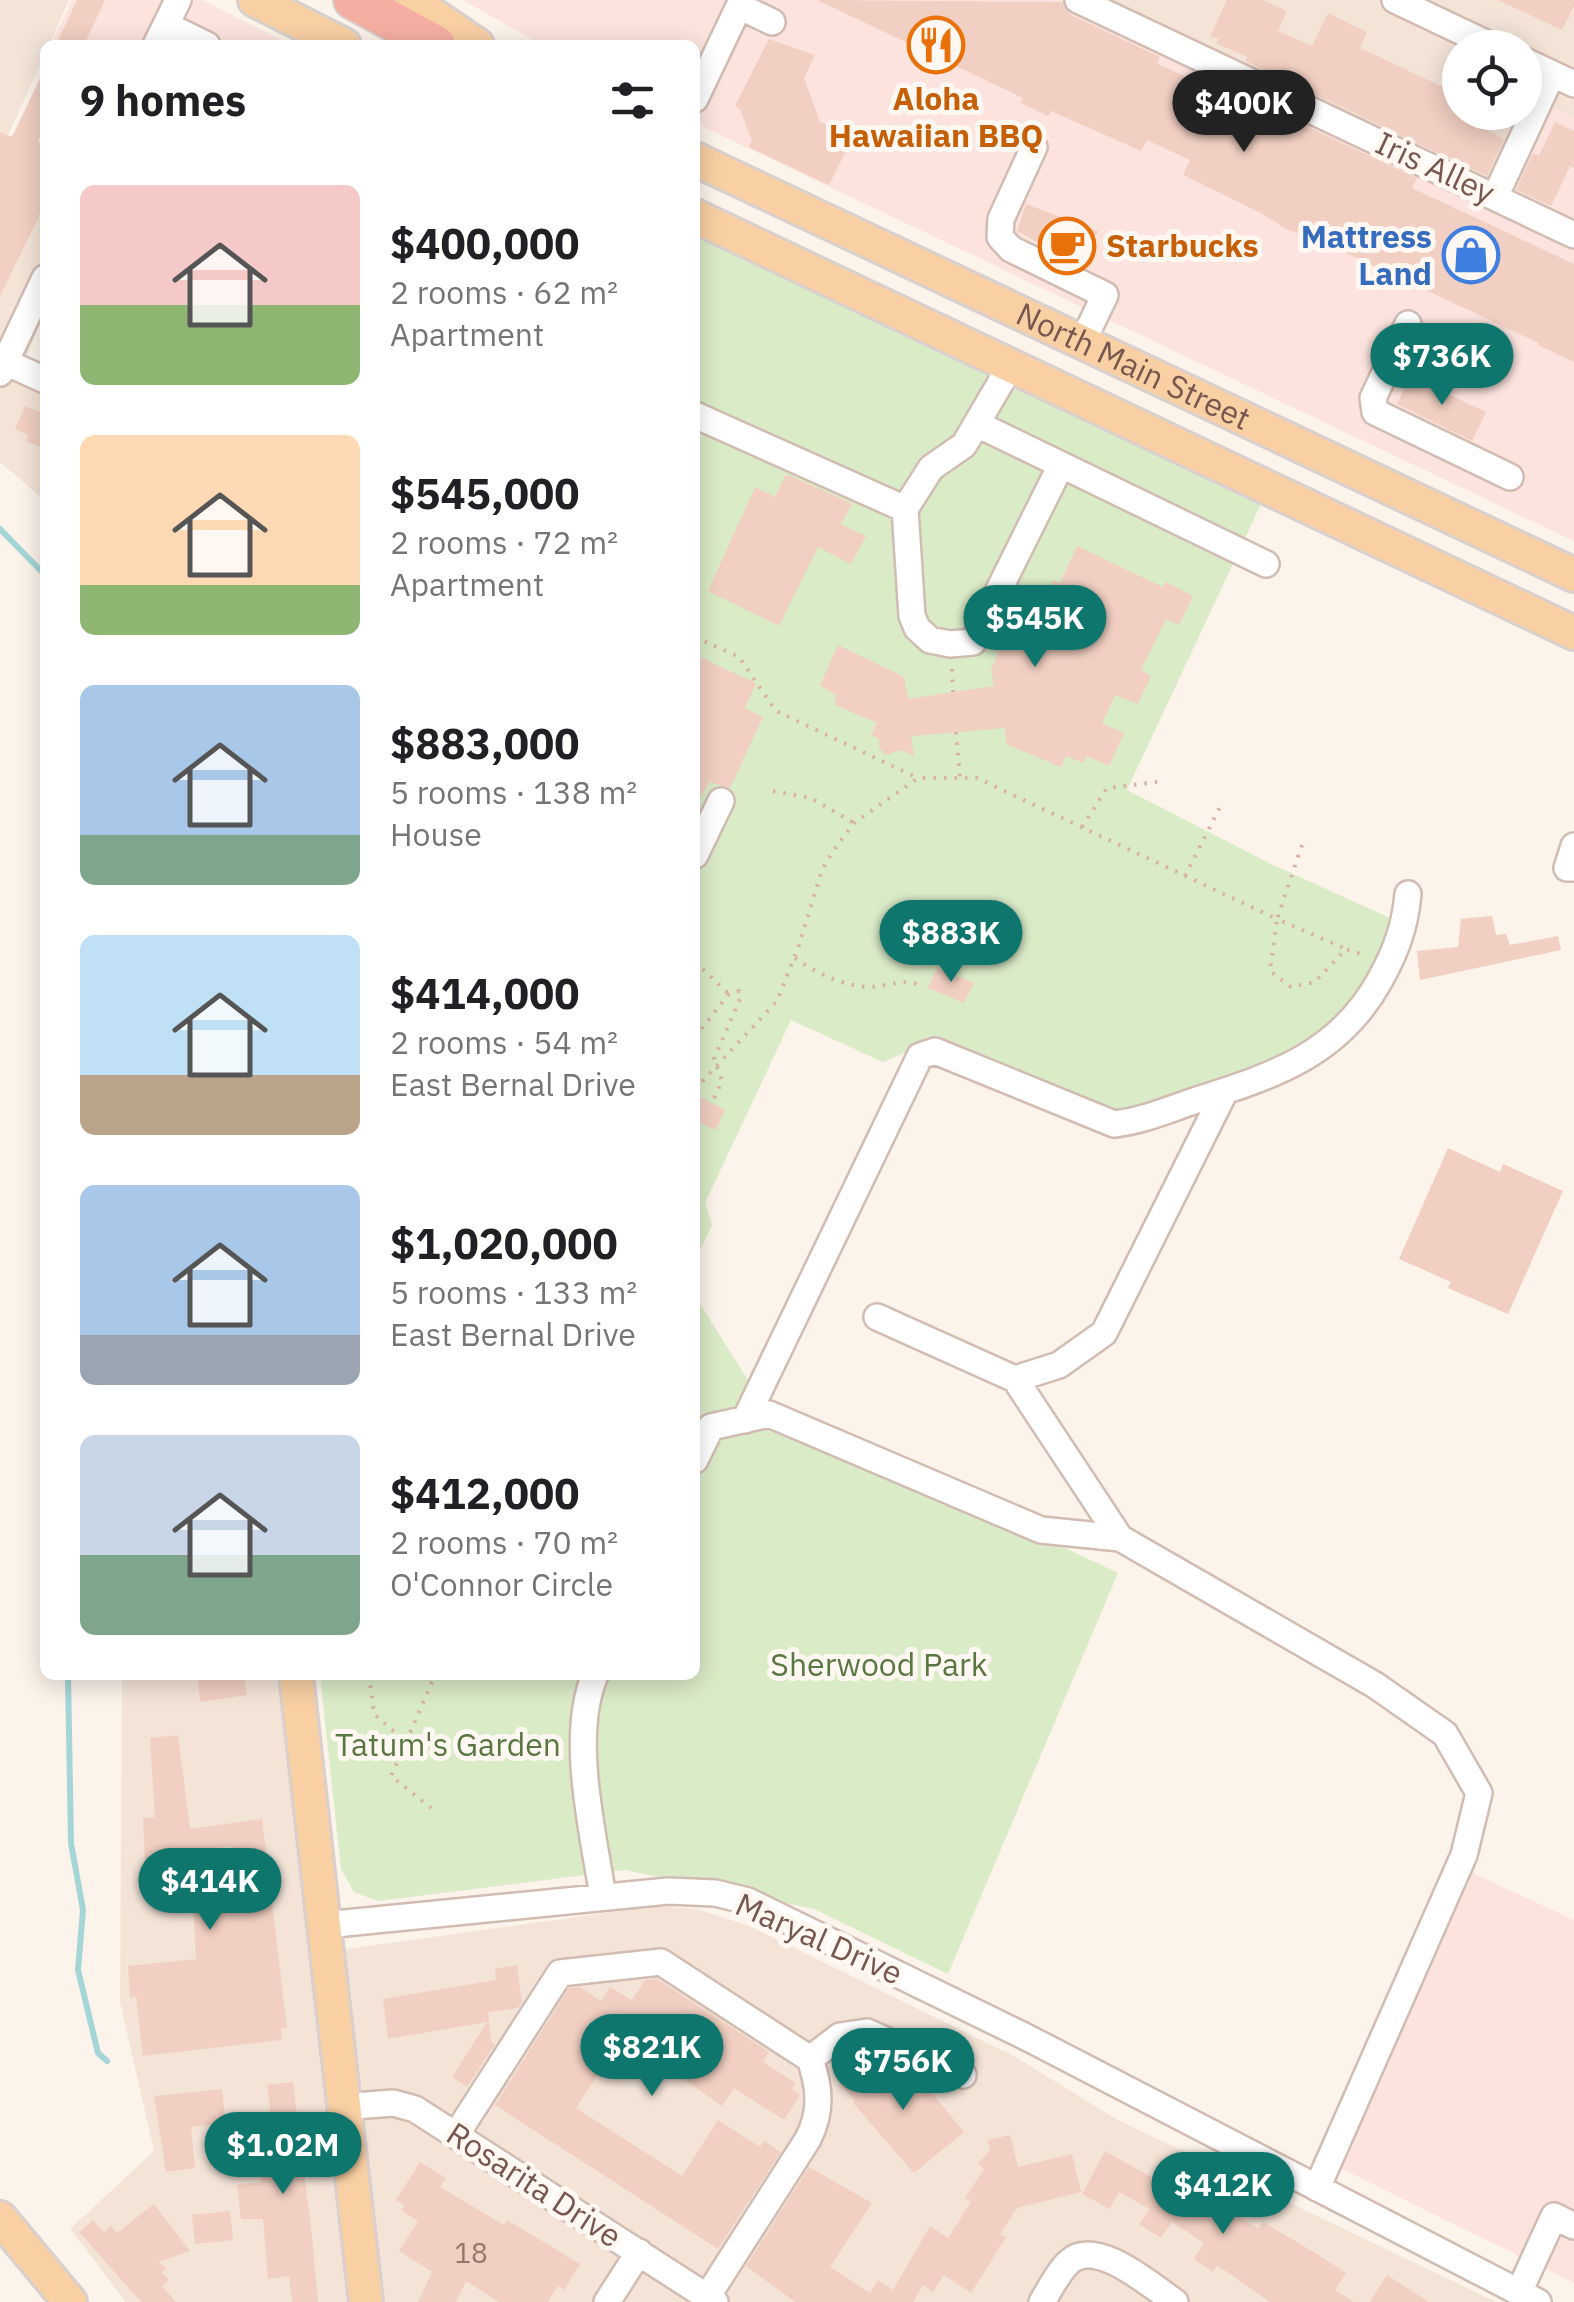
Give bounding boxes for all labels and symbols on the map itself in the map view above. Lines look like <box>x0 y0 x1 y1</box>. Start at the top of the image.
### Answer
restaurant icon: Aloha Hawaiian BBQ <box>906 15 966 75</box>
pin: $400K <box>1174 70 1314 155</box>
place label: Aloha Hawaiian BBQ <box>829 77 1043 156</box>
street label: Iris Alley <box>1369 121 1502 213</box>
place label: Mattress Land <box>1301 215 1432 294</box>
cafe icon: Starbucks <box>1037 216 1097 276</box>
place label: Starbucks <box>1106 224 1259 266</box>
shop icon: Mattress Land <box>1441 225 1501 285</box>
street label: North Main Street <box>1010 292 1258 439</box>
pin: $736K <box>1372 323 1512 408</box>
pin: $545K <box>965 585 1105 670</box>
pin: $883K <box>881 900 1021 985</box>
park label: Sherwood Park <box>770 1643 988 1685</box>
park label: Tatum's Garden <box>335 1723 561 1765</box>
pin: $414K <box>140 1848 280 1933</box>
street label: Maryal Drive <box>729 1883 909 1994</box>
pin: $821K <box>582 2014 722 2099</box>
pin: $756K <box>833 2028 973 2113</box>
pin: $1.02M <box>202 2112 364 2197</box>
street label: Rosarita Drive <box>439 2112 630 2256</box>
pin: $412K <box>1153 2152 1293 2237</box>
house number: 18 <box>454 2234 488 2271</box>

